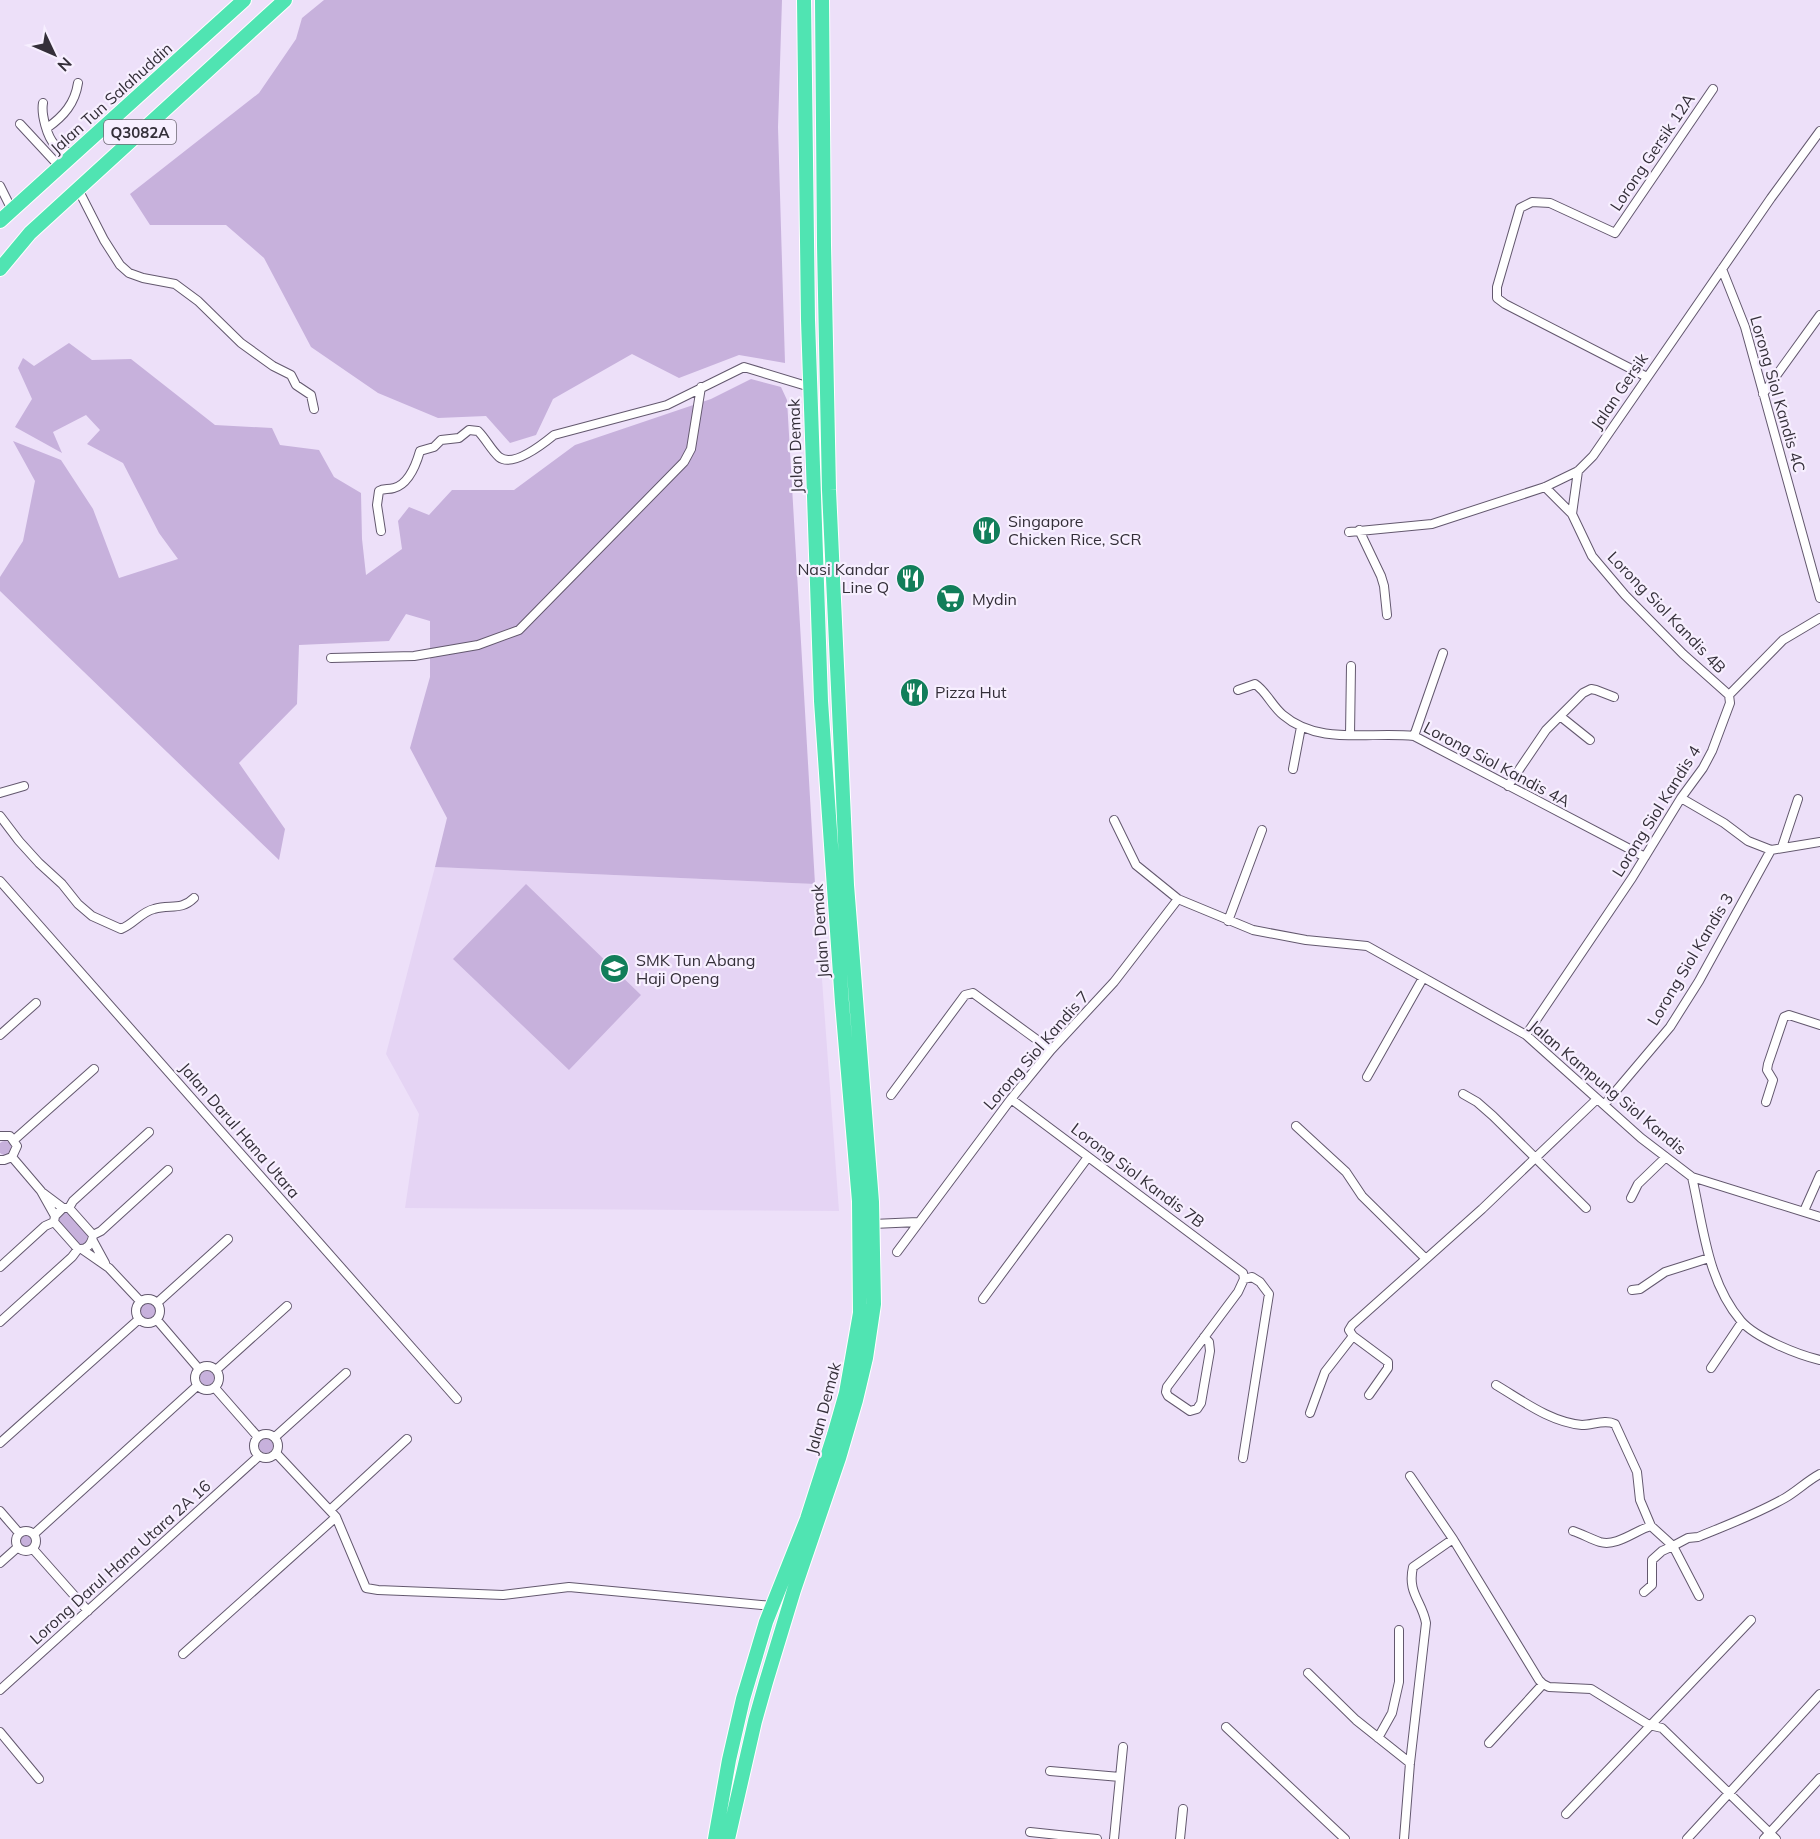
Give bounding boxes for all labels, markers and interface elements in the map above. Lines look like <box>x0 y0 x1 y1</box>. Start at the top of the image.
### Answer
north arrow <box>24 24 84 84</box>
street label: Jalan Tun Salahuddin <box>46 38 176 158</box>
text: N <box>53 53 76 76</box>
street label: Lorong Gersik 12A <box>1605 89 1699 214</box>
road number: Q3082A <box>104 120 176 144</box>
street label: Lorong Siol Kandis 4C <box>1746 313 1810 475</box>
street label: Jalan Gersik <box>1586 348 1652 433</box>
street label: Jalan Demak <box>783 398 807 494</box>
place label: Singapore Chicken Rice, SCR <box>1008 511 1142 549</box>
restaurant icon: Singapore Chicken Rice, SCR <box>971 514 1003 546</box>
street label: Lorong Siol Kandis 4B <box>1604 547 1730 677</box>
place label: Nasi Kandar Line Q <box>797 559 889 597</box>
restaurant icon: Nasi Kandar Line Q <box>894 562 926 594</box>
supermarket icon: Mydin <box>935 583 967 615</box>
place label: Mydin <box>972 589 1017 609</box>
restaurant icon: Pizza Hut <box>898 676 930 708</box>
place label: Pizza Hut <box>935 682 1007 702</box>
street label: Lorong Siol Kandis 4A <box>1420 717 1574 811</box>
street label: Lorong Siol Kandis 4 <box>1608 741 1705 880</box>
street label: Jalan Demak <box>807 882 833 979</box>
street label: Lorong Siol Kandis 3 <box>1643 889 1737 1029</box>
place label: SMK Tun Abang Haji Openg <box>636 950 755 988</box>
school or university icon: SMK Tun Abang Haji Openg <box>599 953 631 985</box>
street label: Lorong Siol Kandis 7 <box>979 986 1093 1114</box>
street label: Jalan Kampung Siol Kandis <box>1525 1015 1691 1159</box>
street label: Jalan Darul Hana Utara <box>175 1058 305 1202</box>
street label: Lorong Siol Kandis 7B <box>1067 1118 1209 1232</box>
street label: Jalan Demak <box>801 1359 845 1456</box>
street label: Lorong Darul Hana Utara 2A 16 <box>25 1475 215 1649</box>

